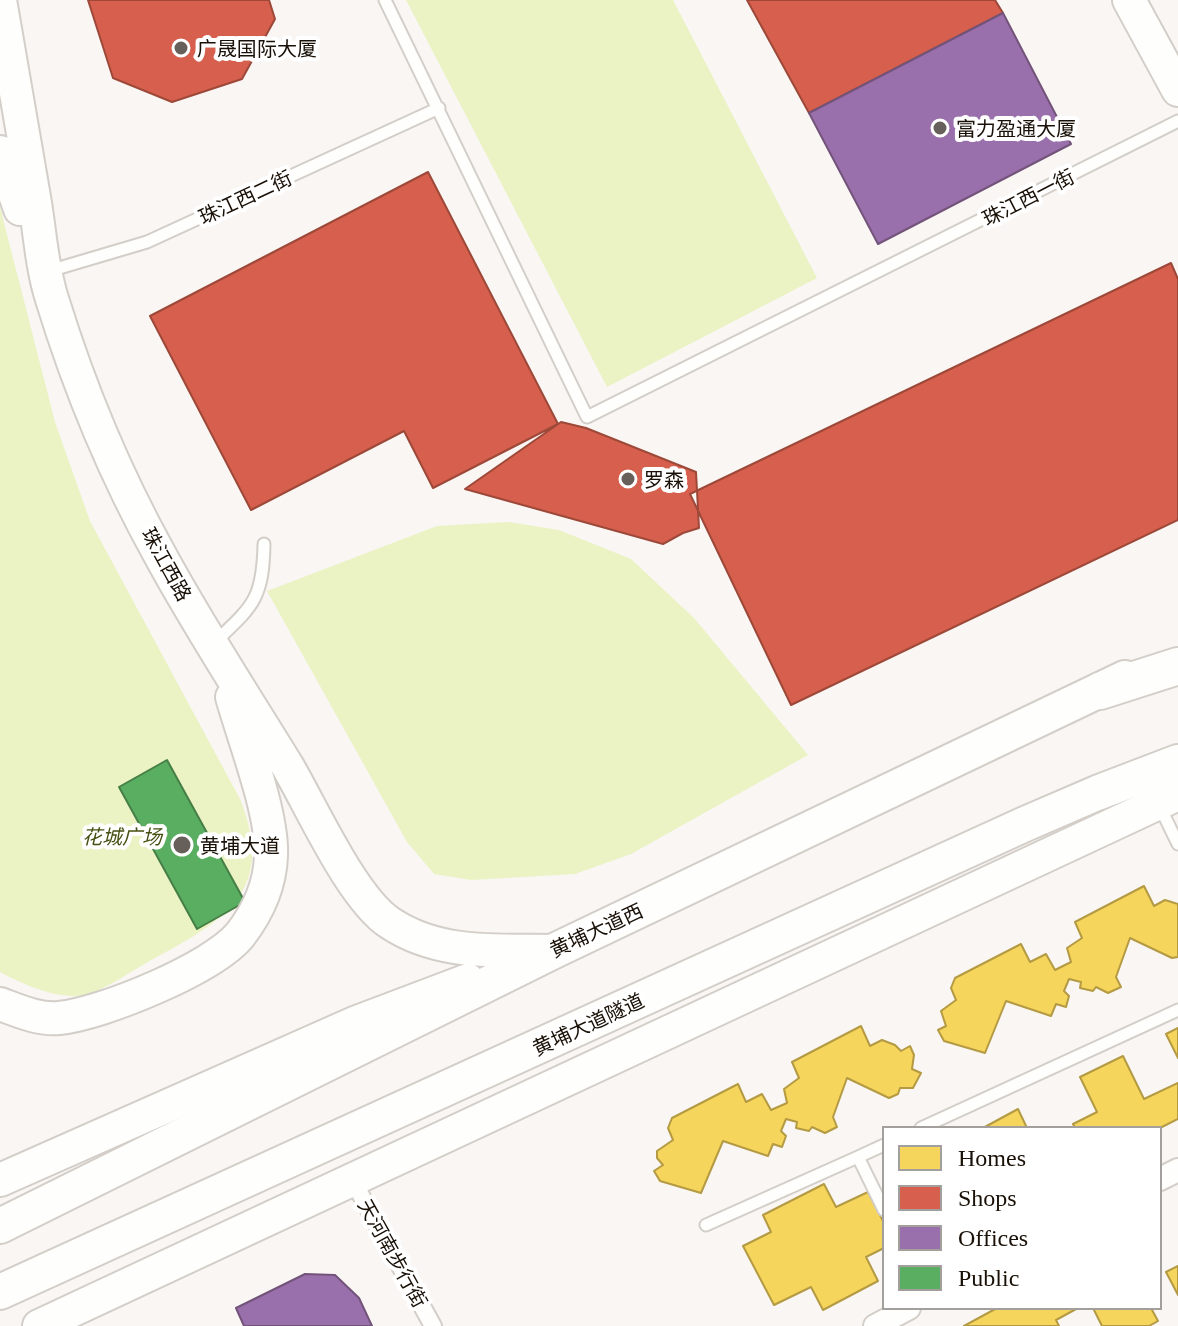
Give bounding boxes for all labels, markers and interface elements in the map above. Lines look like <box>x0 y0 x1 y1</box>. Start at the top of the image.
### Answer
place label: 广晟国际大厦 <box>197 36 317 60</box>
marker: 广晟国际大厦 <box>172 39 190 57</box>
place label: 富力盈通大厦 <box>956 116 1076 140</box>
marker: 富力盈通大厦 <box>931 119 949 137</box>
street label: 珠江西一街 <box>978 164 1078 230</box>
street label: 珠江西二街 <box>195 165 295 229</box>
place label: 罗森 <box>644 467 684 491</box>
marker: 罗森 <box>619 470 637 488</box>
street label: 珠江西路 <box>137 523 197 605</box>
park label: 花城广场 <box>82 824 162 848</box>
place label: 黄埔大道 <box>200 833 280 857</box>
marker: 黄埔大道 <box>171 834 193 856</box>
street label: 黄埔大道西 <box>546 898 646 962</box>
street label: 黄埔大道隧道 <box>529 988 647 1060</box>
legend <box>882 1126 1162 1310</box>
text: Homes <box>958 1145 1026 1171</box>
text: Shops <box>958 1185 1017 1211</box>
street label: 天河南步行街 <box>353 1195 433 1311</box>
text: Offices <box>958 1225 1028 1251</box>
text: Public <box>958 1265 1019 1291</box>

